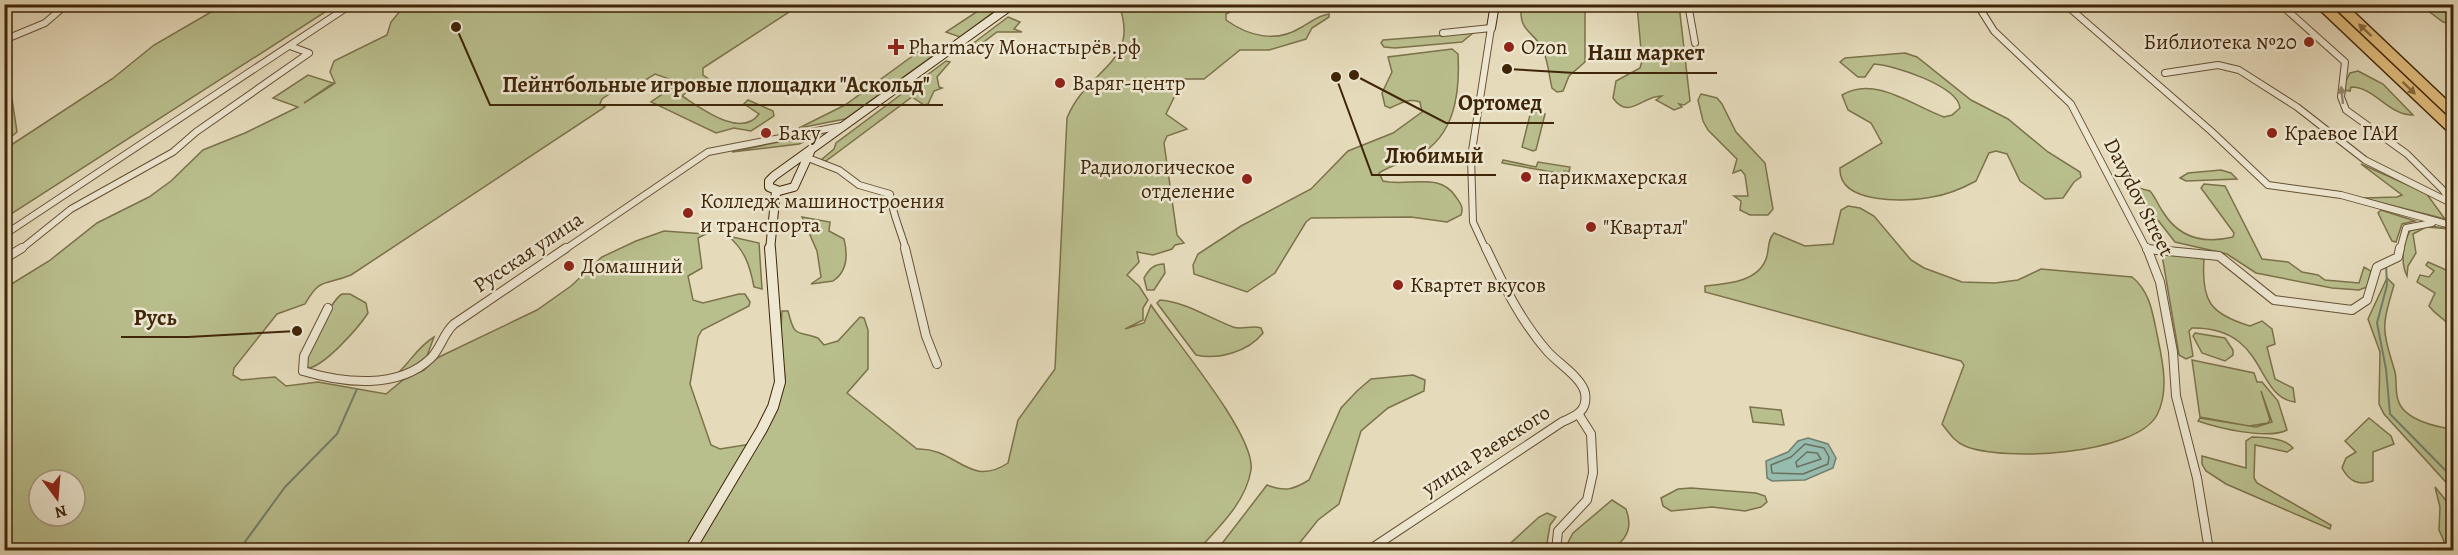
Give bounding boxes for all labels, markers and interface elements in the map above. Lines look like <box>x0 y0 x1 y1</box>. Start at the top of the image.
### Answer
one-way arrow <box>2358 23 2373 37</box>
place label: Библиотека №20 <box>2143 28 2297 56</box>
place label: Pharmacy Монастырёв.рф <box>908 33 1141 61</box>
place label: Ozon <box>1521 33 1567 61</box>
callout: Наш маркет <box>1575 33 1717 73</box>
marker: Библиотека №20 <box>2302 35 2316 49</box>
text: Наш маркет <box>1587 38 1705 68</box>
marker: Pharmacy Монастырёв.рф <box>889 40 903 54</box>
marker: Ozon <box>1502 40 1516 54</box>
callout: Пейнтбольные игровые площадки "Аскольд" <box>490 65 943 105</box>
place label: Варяг-центр <box>1072 69 1186 97</box>
text: Пейнтбольные игровые площадки "Аскольд" <box>502 70 930 100</box>
marker: Варяг-центр <box>1053 76 1067 90</box>
one-way arrow <box>2402 81 2417 95</box>
callout: Ортомед <box>1446 83 1554 123</box>
one-way arrow <box>2337 86 2347 105</box>
text: Ортомед <box>1458 88 1542 118</box>
place label: Баку <box>778 119 821 147</box>
place label: Краевое ГАИ <box>2284 119 2399 147</box>
marker: Баку <box>759 126 773 140</box>
marker: Краевое ГАИ <box>2265 126 2279 140</box>
street label: Davydov Street <box>2097 133 2181 261</box>
callout: Любимый <box>1372 135 1496 175</box>
text: Любимый <box>1384 141 1484 171</box>
place label: Радиологическое отделение <box>1079 153 1235 205</box>
place label: парикмахерская <box>1538 163 1688 191</box>
marker: парикмахерская <box>1519 170 1533 184</box>
marker: Радиологическое отделение <box>1240 172 1254 186</box>
place label: Колледж машиностроения и транспорта <box>700 187 945 239</box>
street label: Русская улица <box>468 205 589 299</box>
marker: Колледж машиностроения и транспорта <box>681 206 695 220</box>
place label: "Квартал" <box>1603 213 1688 241</box>
marker: "Квартал" <box>1584 220 1598 234</box>
place label: Домашний <box>581 252 683 280</box>
marker: Домашний <box>562 259 576 273</box>
place label: Квартет вкусов <box>1410 271 1546 299</box>
marker: Квартет вкусов <box>1391 278 1405 292</box>
callout: Русь <box>121 297 188 337</box>
text: Русь <box>134 303 176 333</box>
street label: улица Раевского <box>1416 398 1556 503</box>
north arrow <box>27 468 87 528</box>
text: N <box>52 499 69 524</box>

